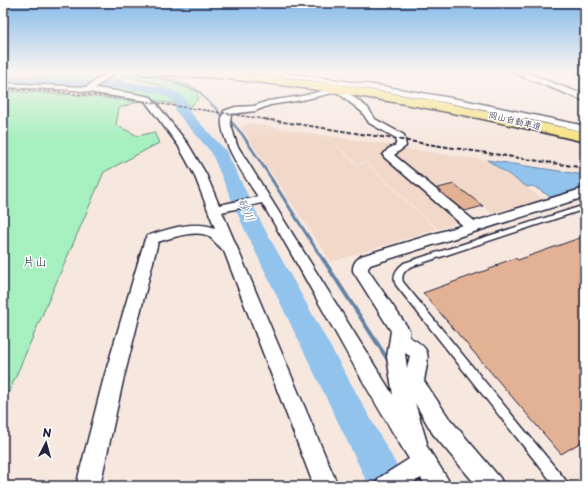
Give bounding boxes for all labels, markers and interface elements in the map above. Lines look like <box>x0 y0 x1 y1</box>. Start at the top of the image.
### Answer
street label: 岡山自動車道 <box>487 107 543 133</box>
water label: 砂川 <box>234 195 260 224</box>
district label: 片山 <box>23 252 47 270</box>
north arrow <box>26 423 66 463</box>
text: N <box>42 424 53 441</box>

